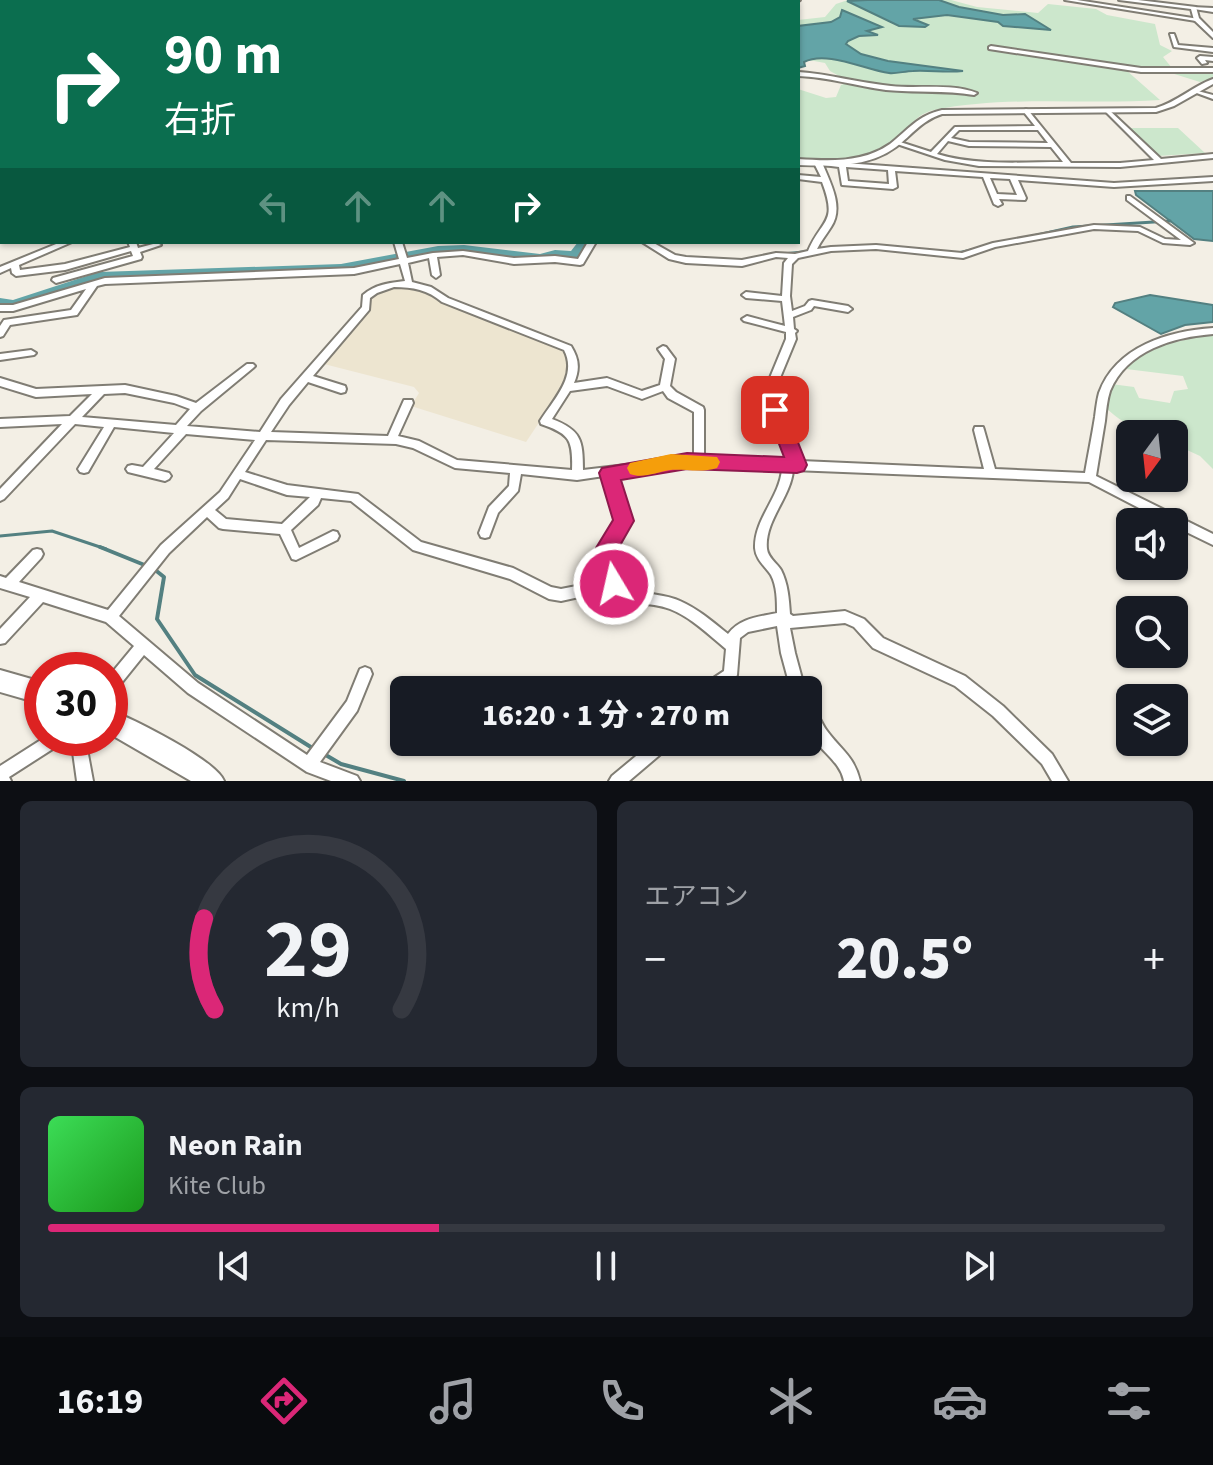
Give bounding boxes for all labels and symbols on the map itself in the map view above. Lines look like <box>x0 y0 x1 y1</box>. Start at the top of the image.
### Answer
pin <box>741 376 809 444</box>
north arrow <box>1116 420 1188 492</box>
position arrow <box>572 542 656 626</box>
speed limit sign: 30 <box>24 652 128 756</box>

